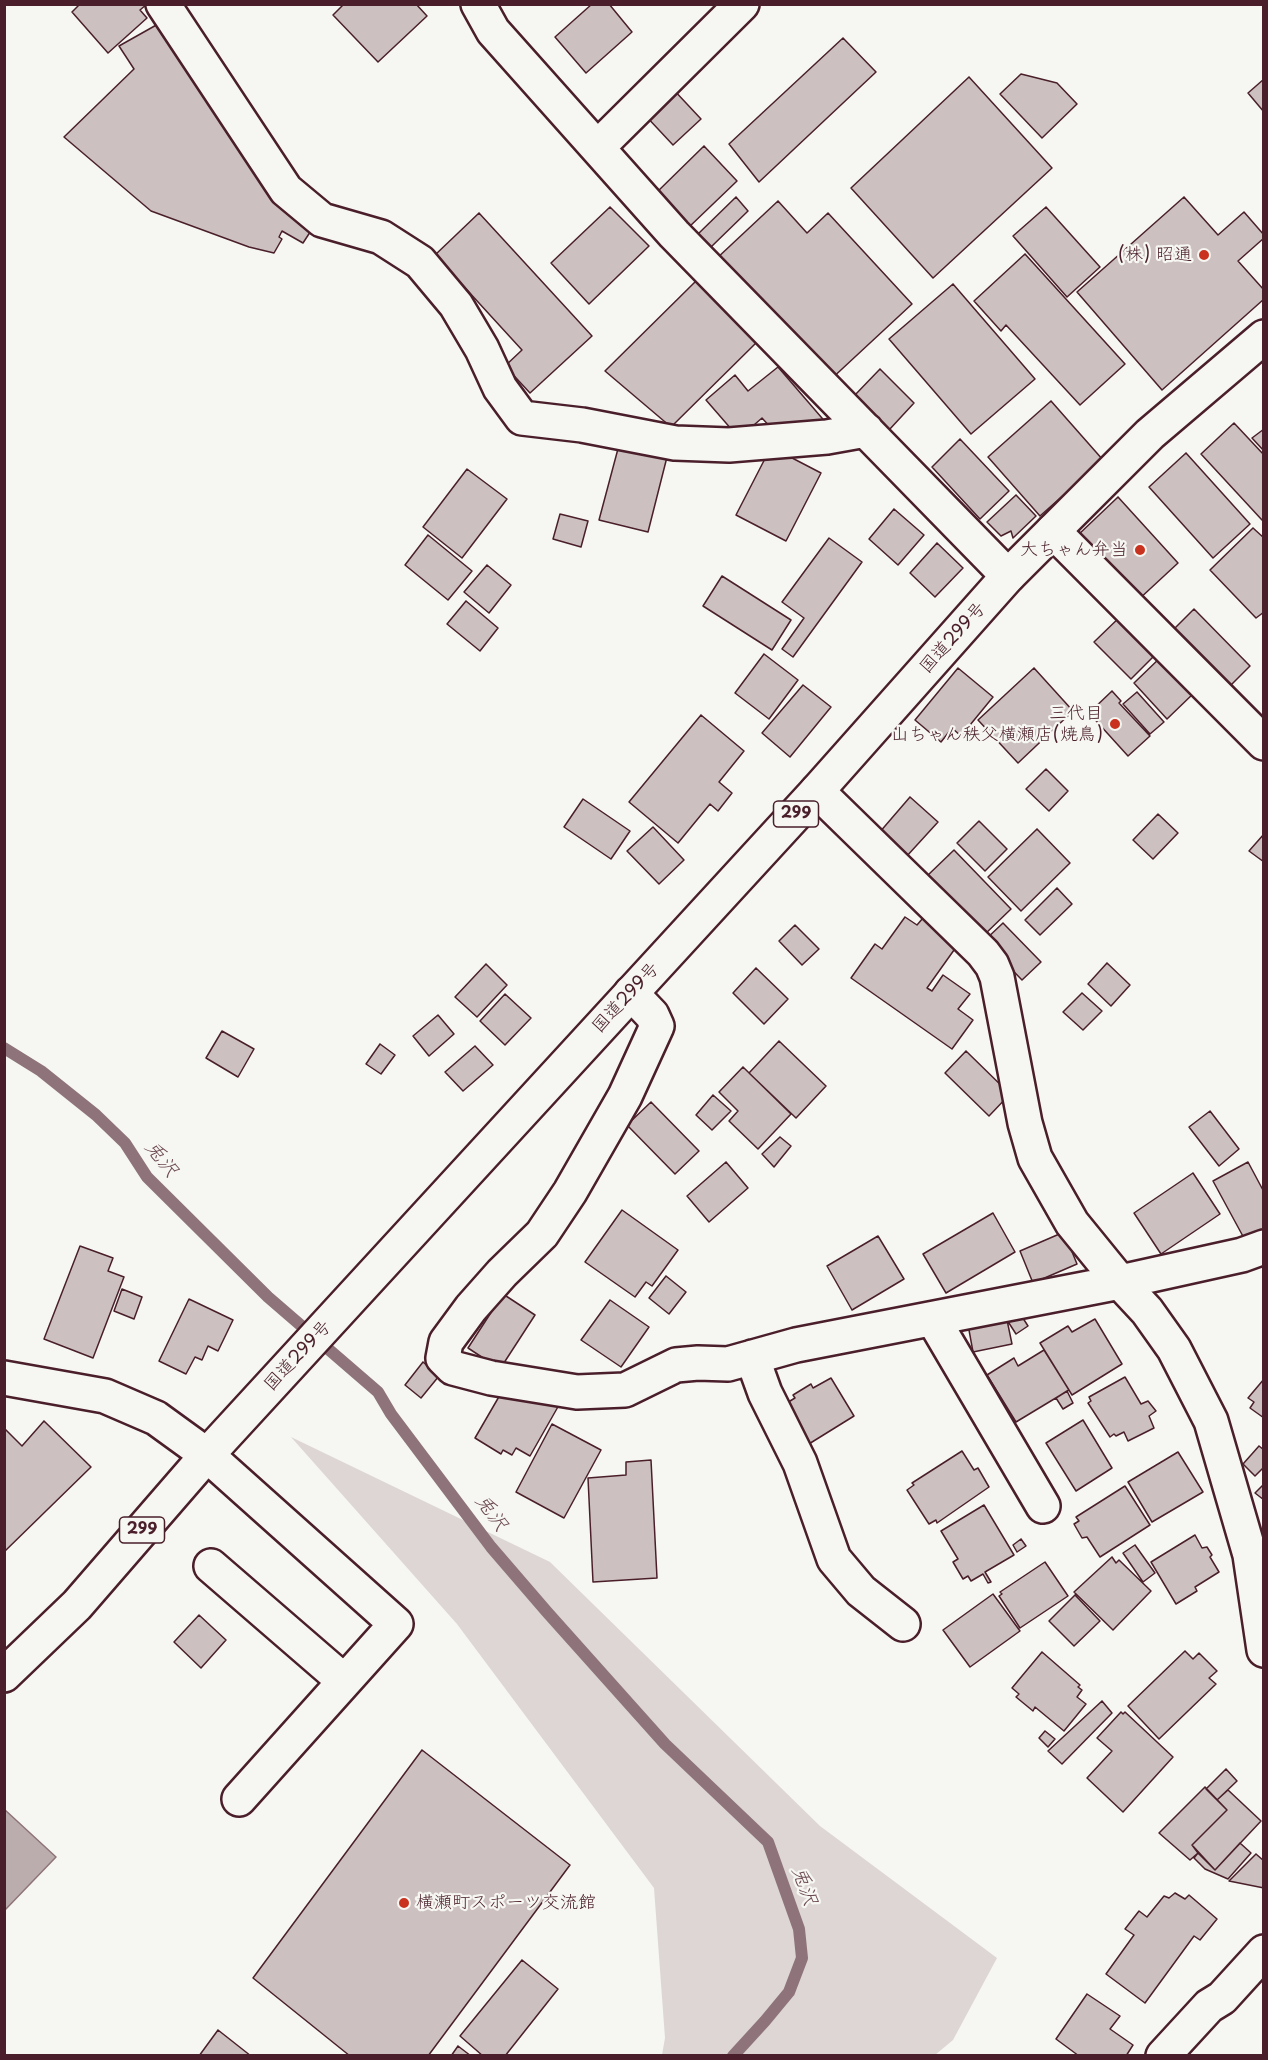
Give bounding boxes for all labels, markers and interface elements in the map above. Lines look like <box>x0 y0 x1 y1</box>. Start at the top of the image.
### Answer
place label: (株) 昭通 <box>1118 244 1192 266</box>
marker: (株) 昭通 <box>1197 248 1211 262</box>
place label: 大ちゃん弁当 <box>1020 539 1128 561</box>
marker: 大ちゃん弁当 <box>1133 543 1147 557</box>
street label: 国道299号 <box>915 598 991 678</box>
place label: 三代目 山ちゃん秩父横瀬店(焼鳥) <box>891 703 1103 746</box>
marker: 三代目 山ちゃん秩父横瀬店(焼鳥) <box>1108 717 1122 731</box>
road number: 299 <box>774 801 818 827</box>
street label: 国道299号 <box>588 958 664 1038</box>
water label: 兎沢 <box>139 1136 183 1182</box>
street label: 国道299号 <box>260 1316 336 1396</box>
water label: 兎沢 <box>470 1490 512 1536</box>
road number: 299 <box>120 1517 164 1543</box>
water label: 兎沢 <box>786 1863 822 1909</box>
place label: 横瀬町スポーツ交流館 <box>416 1892 596 1914</box>
marker: 横瀬町スポーツ交流館 <box>397 1896 411 1910</box>

